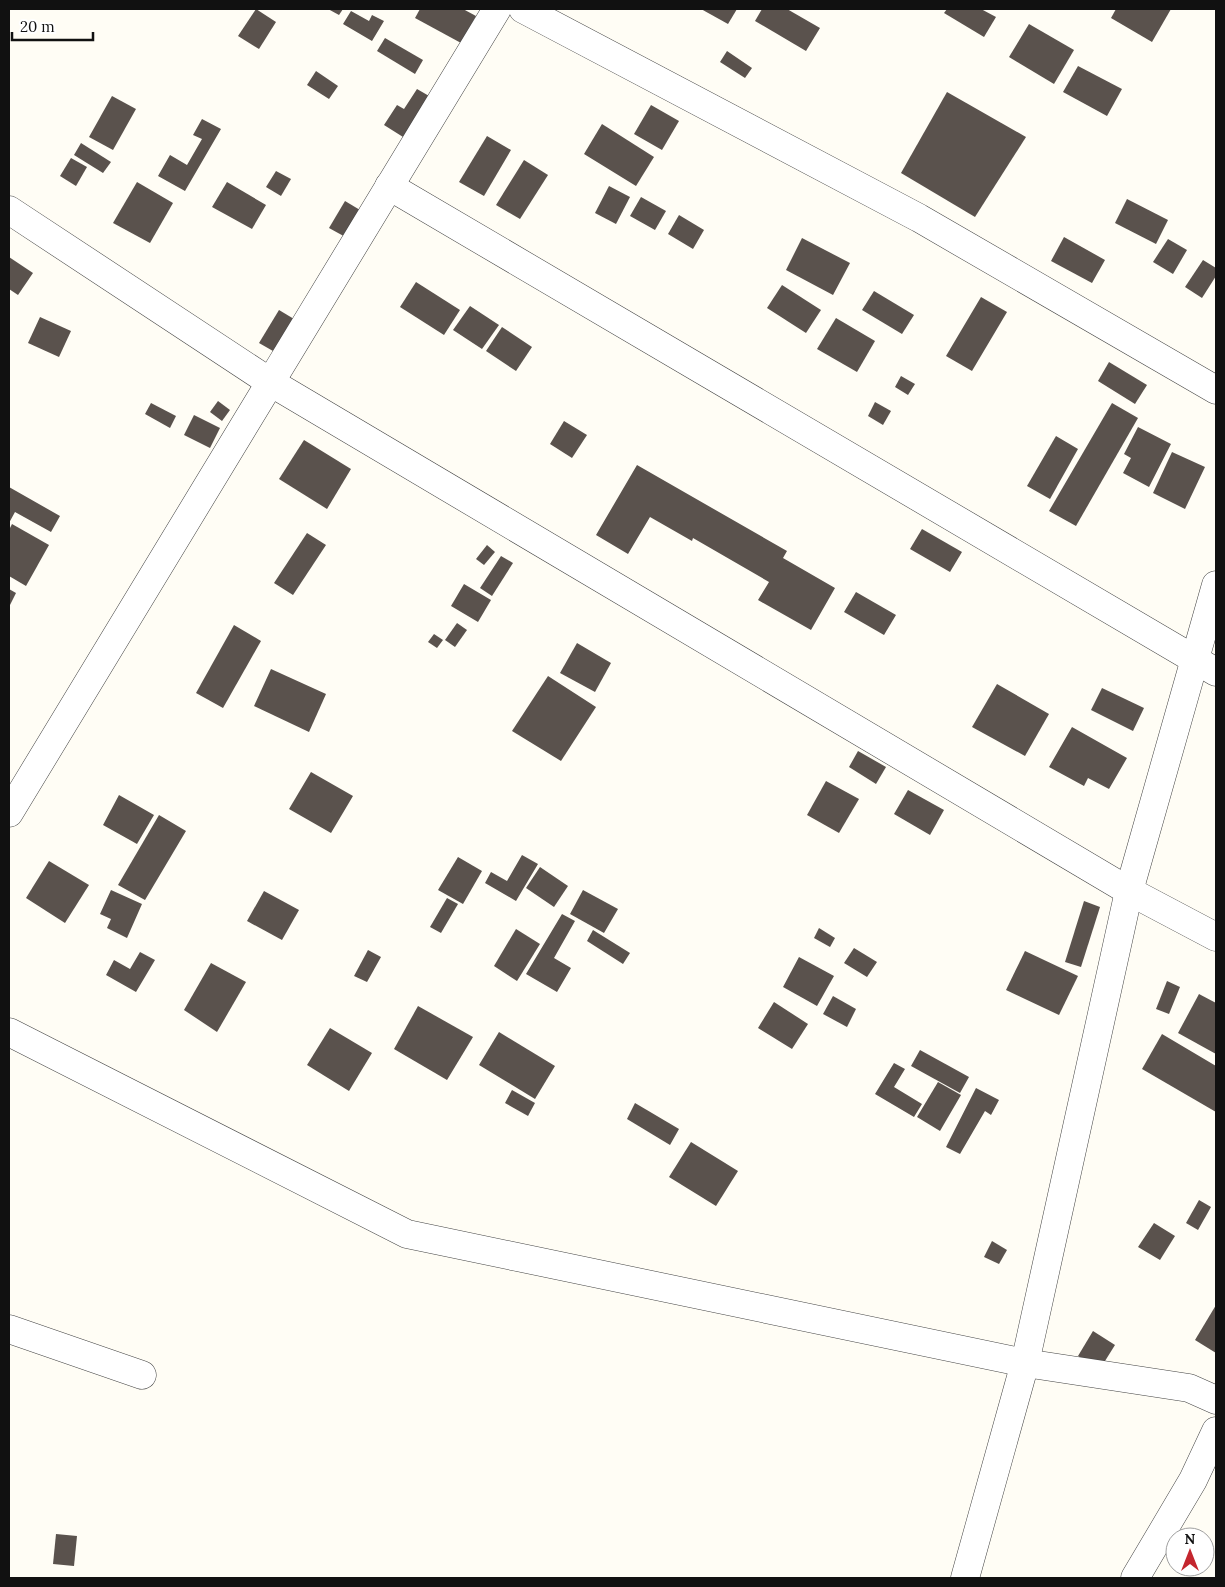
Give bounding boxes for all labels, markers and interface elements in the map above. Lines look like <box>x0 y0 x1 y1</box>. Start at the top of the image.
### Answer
scale bar <box>12 10 94 42</box>
text: 20 m <box>20 17 55 36</box>
north arrow <box>1165 1527 1215 1577</box>
text: N <box>1185 1530 1196 1548</box>

